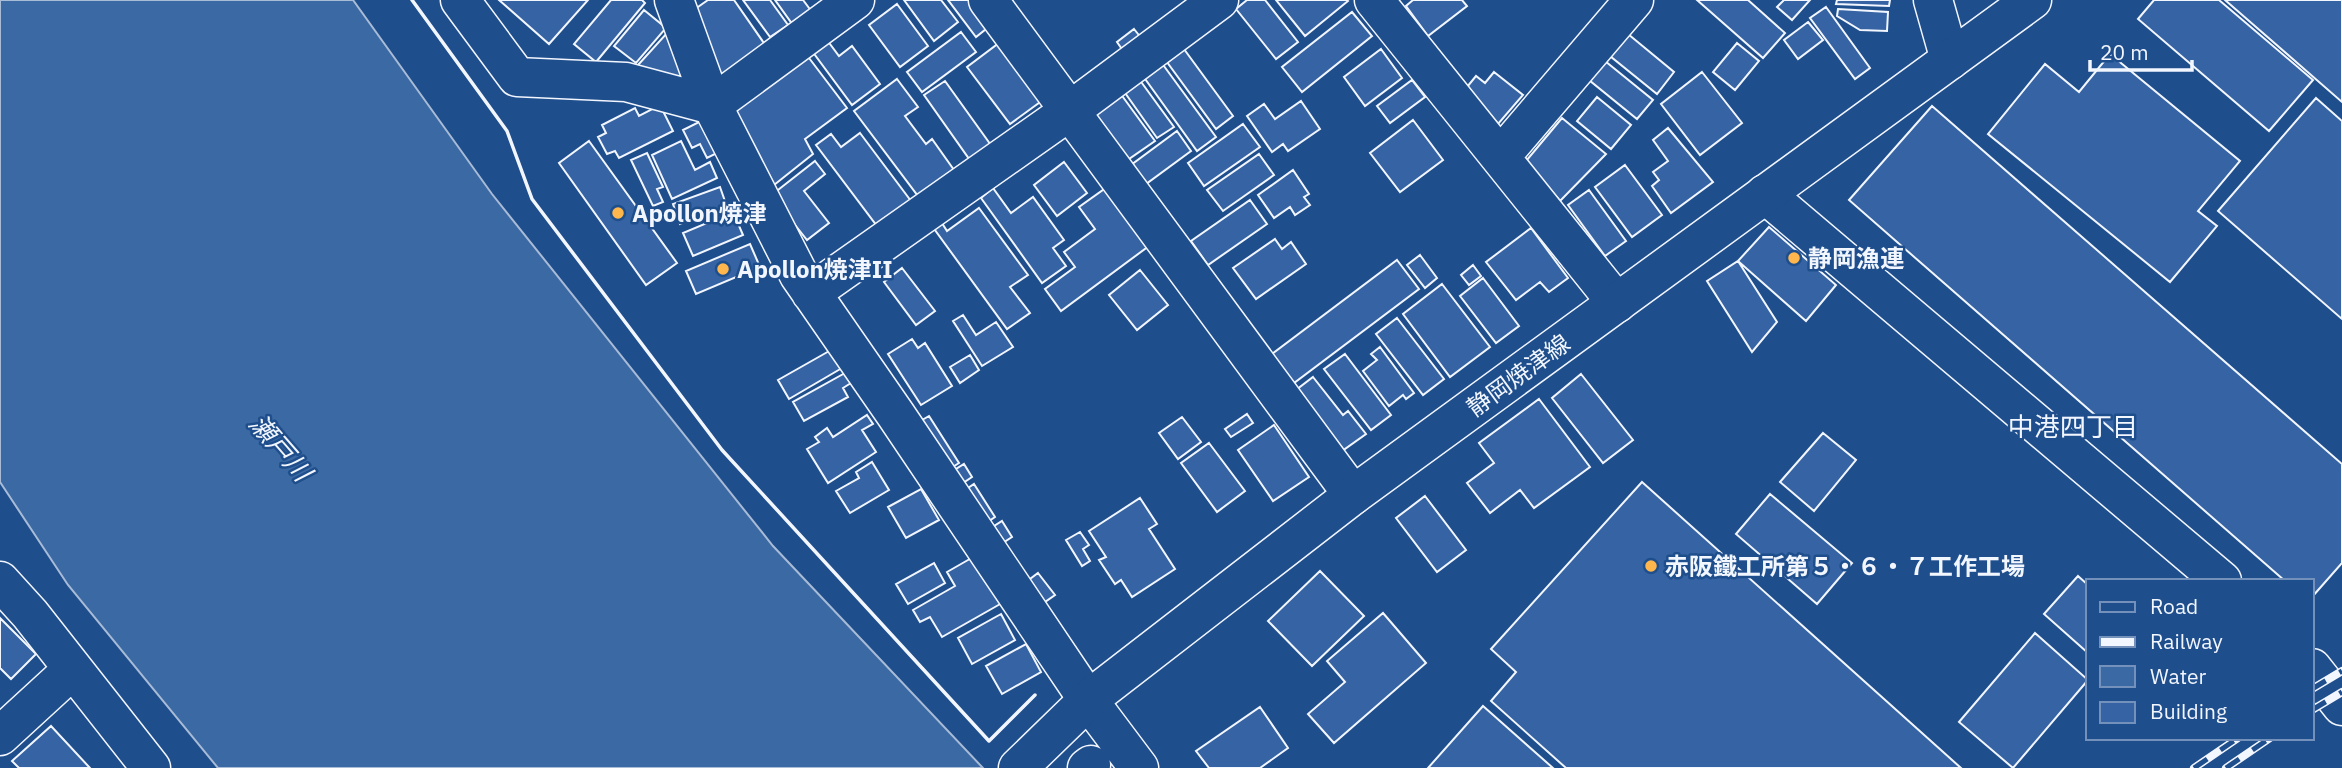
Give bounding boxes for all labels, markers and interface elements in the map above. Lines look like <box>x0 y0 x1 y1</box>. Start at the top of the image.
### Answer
scale bar <box>2090 28 2192 72</box>
text: 20 m <box>2100 38 2149 66</box>
place label: Apollon焼津 <box>632 197 767 229</box>
marker: Apollon焼津 <box>610 205 626 221</box>
place label: 静岡漁連 <box>1808 242 1904 274</box>
marker: 静岡漁連 <box>1786 250 1802 266</box>
place label: Apollon焼津II <box>737 253 893 285</box>
marker: Apollon焼津II <box>715 261 731 277</box>
street label: 静岡焼津線 <box>1460 327 1576 423</box>
water label: 瀬戸川 <box>243 406 321 490</box>
district label: 中港四丁目 <box>2008 409 2138 443</box>
place label: 赤阪鐵工所第５・６・７工作工場 <box>1665 550 2025 582</box>
marker: 赤阪鐵工所第５・６・７工作工場 <box>1643 558 1659 574</box>
legend <box>2086 579 2314 740</box>
text: Road <box>2150 592 2198 620</box>
text: Railway <box>2150 627 2223 655</box>
text: Water <box>2150 662 2207 690</box>
text: Building <box>2150 697 2227 725</box>

